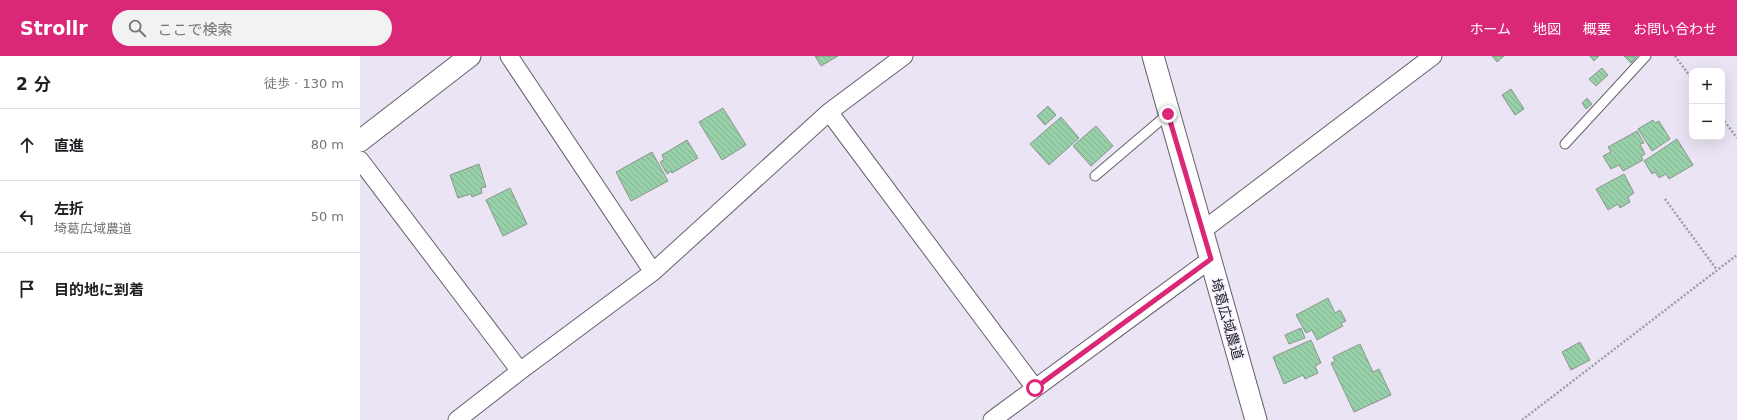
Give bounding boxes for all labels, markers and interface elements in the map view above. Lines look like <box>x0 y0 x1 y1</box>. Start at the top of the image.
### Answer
search box <box>112 10 392 46</box>
text: Strollr <box>20 17 88 39</box>
icon: search <box>126 17 148 39</box>
text: ここで検索 <box>158 21 233 39</box>
text: ホーム <box>1469 21 1511 37</box>
text: 地図 <box>1533 21 1561 37</box>
text: 概要 <box>1583 21 1611 37</box>
text: お問い合わせ <box>1633 21 1717 37</box>
map controls <box>1689 68 1725 140</box>
button: + <box>1689 68 1725 104</box>
text: 2 分 <box>16 74 51 94</box>
text: 徒歩 · 130 m <box>264 76 344 91</box>
button: − <box>1689 104 1725 140</box>
route end <box>1159 105 1177 123</box>
icon: ahead <box>16 134 38 156</box>
text: 直進 <box>54 137 84 155</box>
text: 80 m <box>311 137 344 152</box>
text: 左折 <box>54 200 84 218</box>
icon: left <box>16 206 38 228</box>
text: 50 m <box>311 209 344 224</box>
text: 埼葛広域農道 <box>54 221 132 236</box>
street label: 埼葛広域農道 <box>1208 276 1246 362</box>
icon: arrive <box>16 278 38 300</box>
text: 目的地に到着 <box>54 281 144 299</box>
route start <box>1026 379 1044 397</box>

